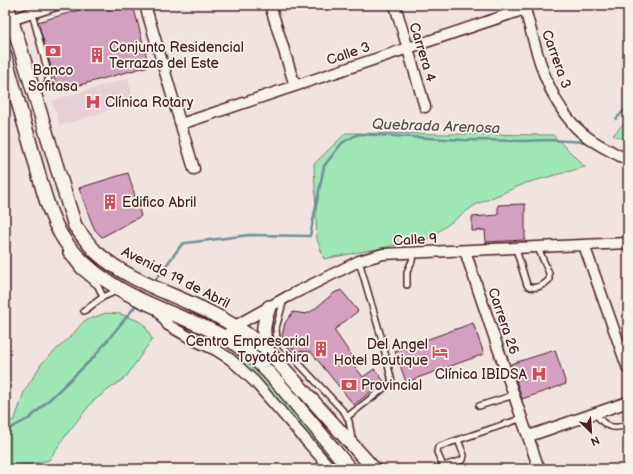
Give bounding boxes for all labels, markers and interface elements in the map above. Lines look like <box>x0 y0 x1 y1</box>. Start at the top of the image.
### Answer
street label: Carrera 4 <box>405 20 440 84</box>
street label: Carrera 3 <box>538 28 575 91</box>
street label: Calle 3 <box>324 38 372 69</box>
place label: Conjunto Residencial Terrazas del Este <box>109 39 244 72</box>
bank icon: Banco Sofitasa <box>44 42 62 60</box>
building icon: Conjunto Residencial Terrazas del Este <box>88 46 106 64</box>
place label: Banco Sofitasa <box>28 62 78 95</box>
hospital icon: Clínica Rotary <box>84 93 102 111</box>
place label: Clínica Rotary <box>105 94 194 111</box>
water label: Quebrada Arenosa <box>372 115 500 138</box>
building icon: Edifico Abril <box>101 193 119 211</box>
place label: Edifico Abril <box>122 194 196 211</box>
street label: Calle 9 <box>393 230 438 249</box>
street label: Avenida 19 de Abril <box>119 243 233 312</box>
street label: Carrera 26 <box>484 286 523 357</box>
place label: Centro Empresarial Toyotáchira <box>186 333 309 366</box>
place label: Del Angel Hotel Boutique <box>334 336 428 369</box>
building icon: Centro Empresarial Toyotáchira <box>312 340 330 358</box>
hotel icon: Del Angel Hotel Boutique <box>431 343 449 361</box>
hospital icon: Clínica IBIDSA <box>530 365 548 383</box>
place label: Clínica IBIDSA <box>435 366 527 383</box>
bank icon: Provincial <box>340 376 358 394</box>
place label: Provincial <box>361 377 422 394</box>
north arrow <box>571 412 611 452</box>
text: N <box>589 433 602 448</box>

